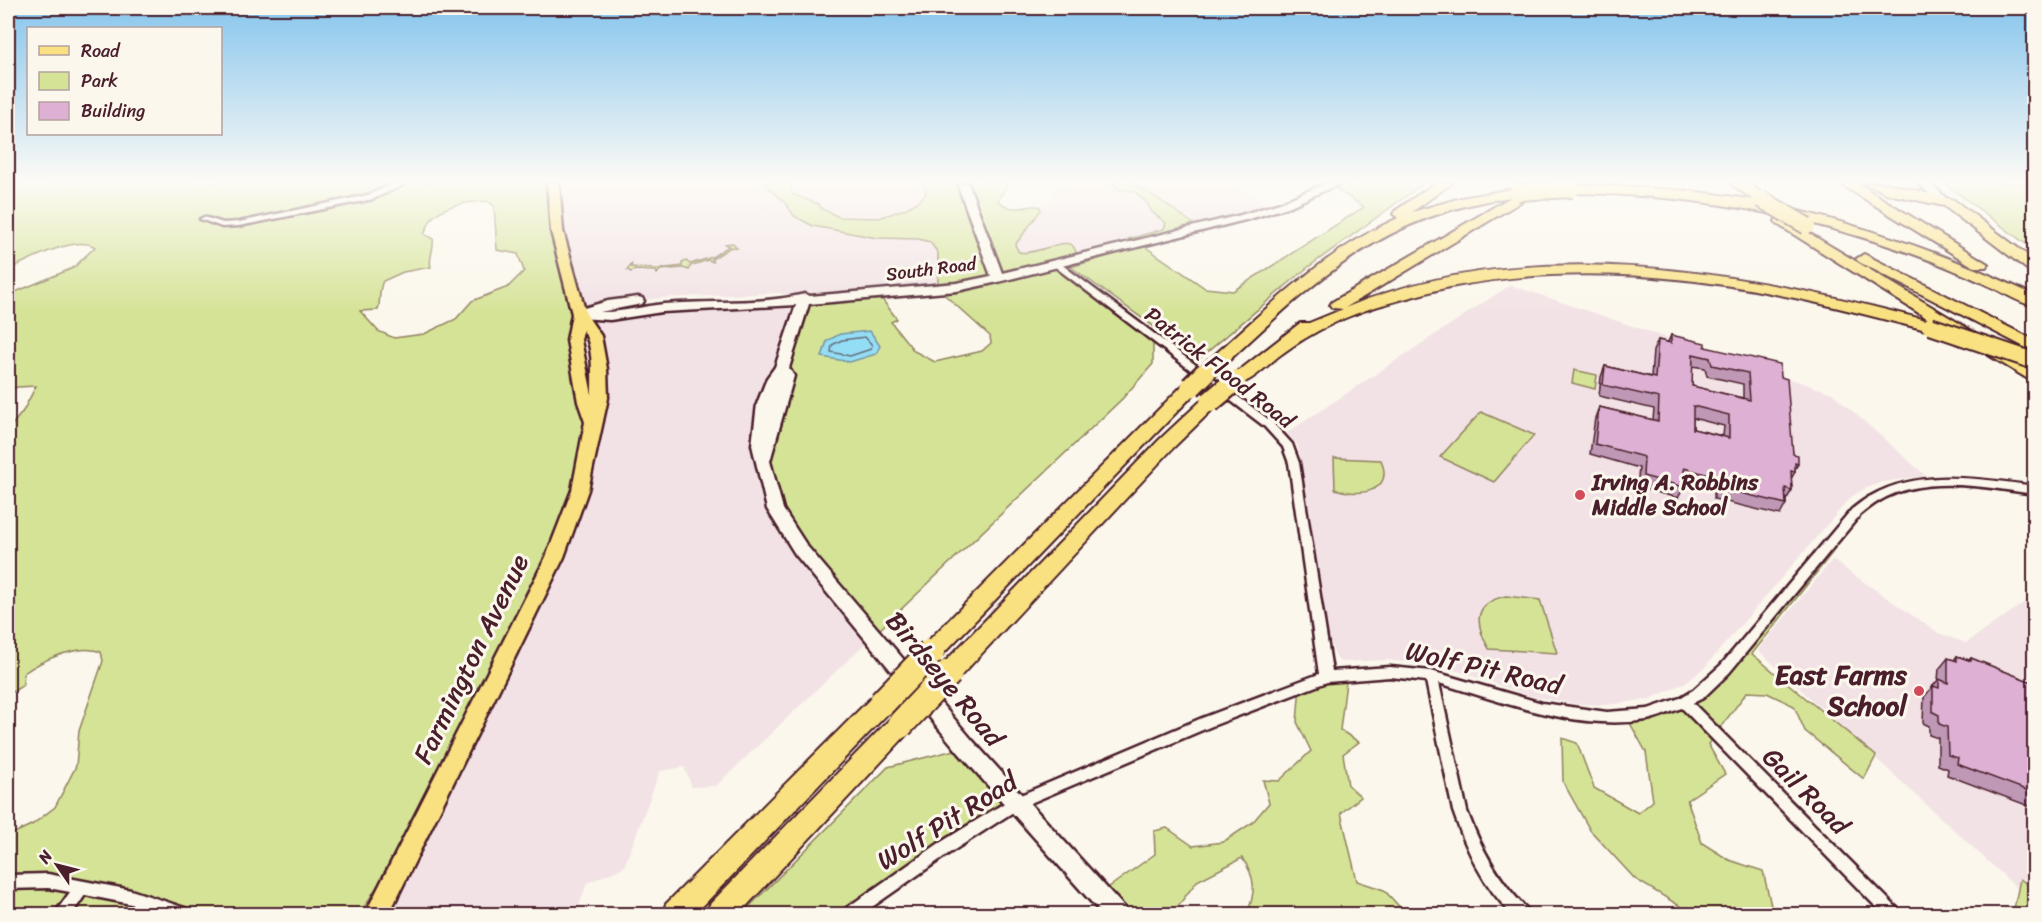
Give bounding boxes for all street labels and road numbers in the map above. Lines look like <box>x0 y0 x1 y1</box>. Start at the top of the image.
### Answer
street label: South Road <box>884 247 979 290</box>
street label: Patrick Flood Road <box>1136 296 1305 440</box>
street label: Farmington Avenue <box>399 546 543 772</box>
street label: Birdseye Road <box>873 600 1018 760</box>
street label: Wolf Pit Road <box>1401 627 1569 710</box>
street label: Gail Road <box>1750 735 1863 848</box>
street label: Wolf Pit Road <box>867 757 1029 884</box>

